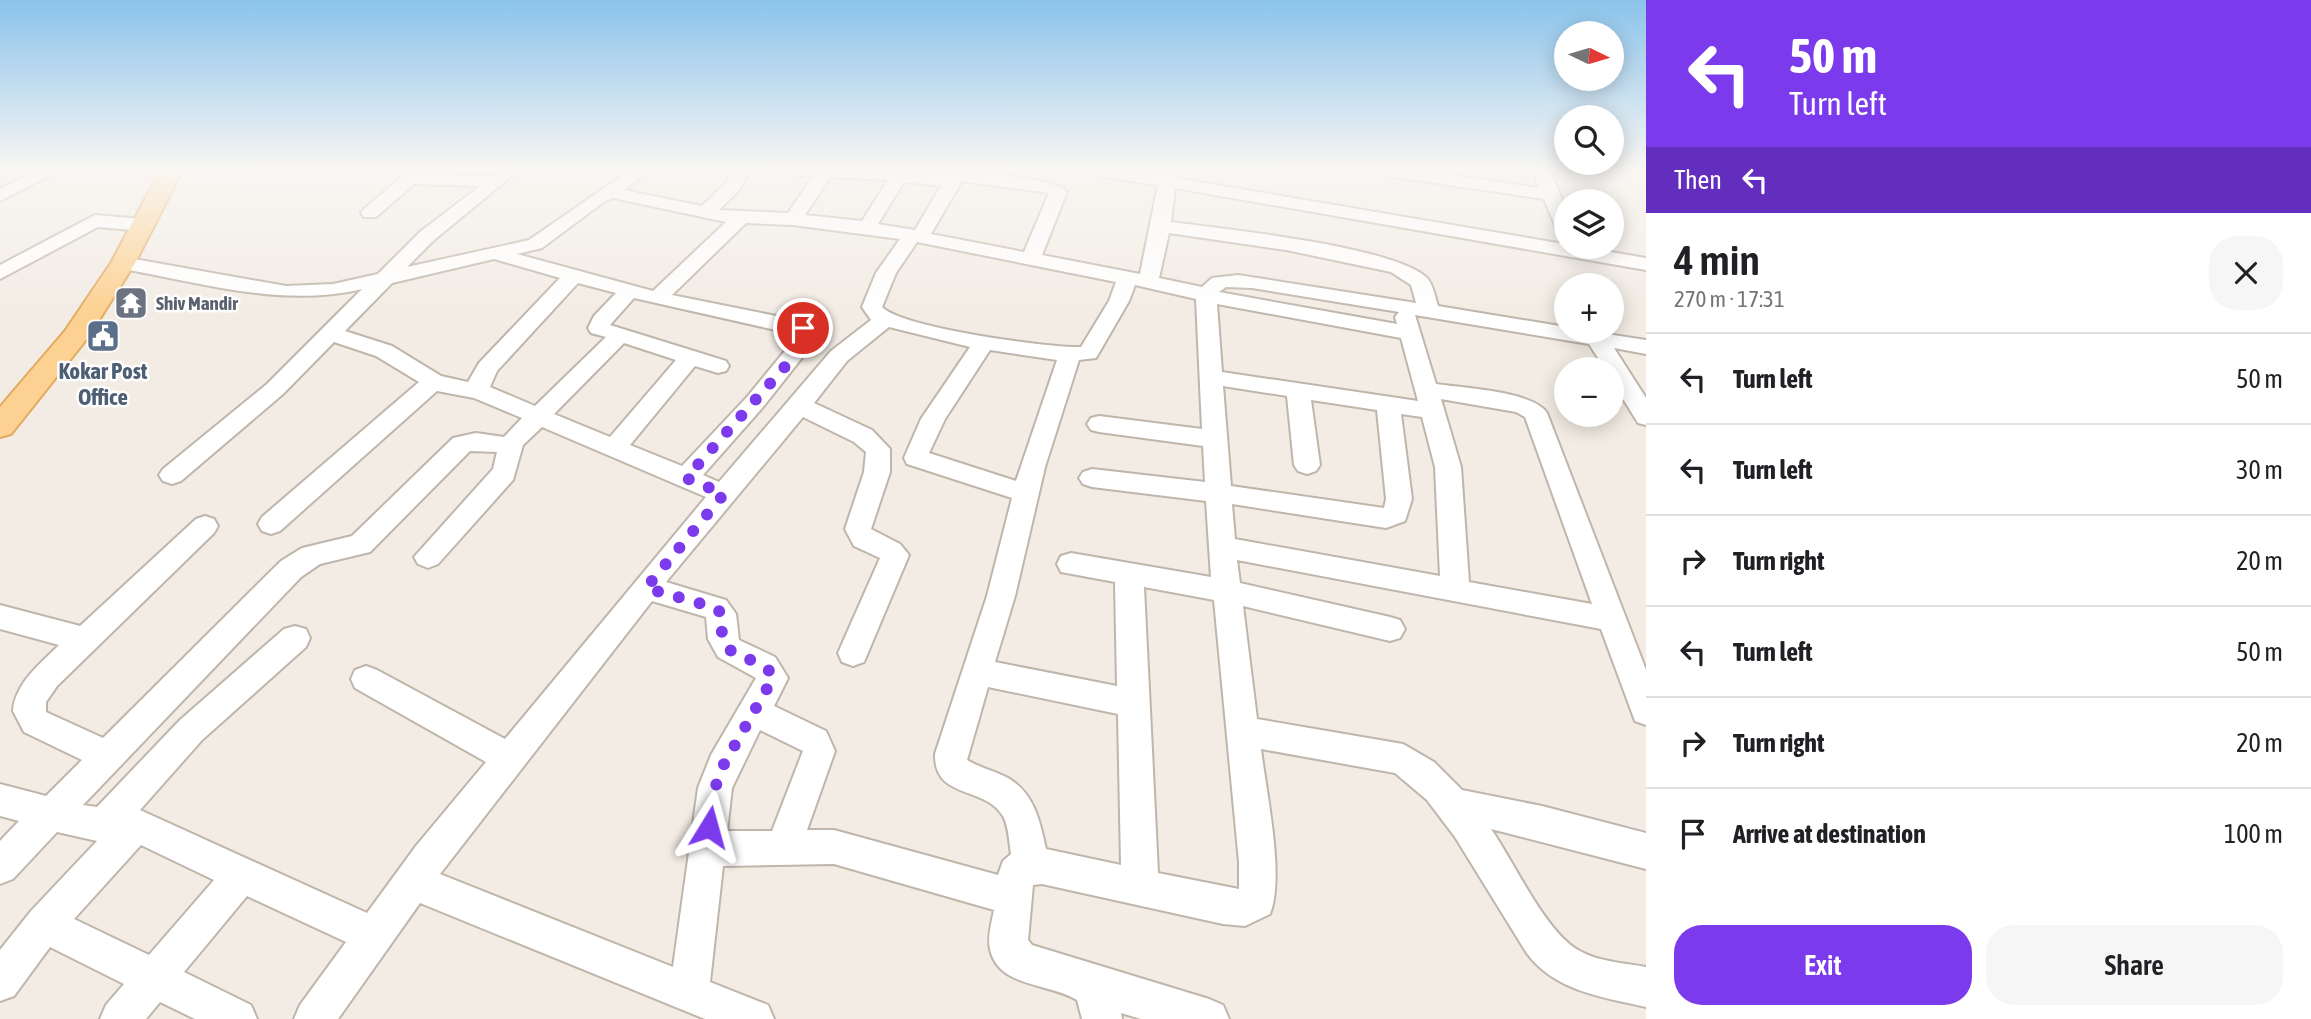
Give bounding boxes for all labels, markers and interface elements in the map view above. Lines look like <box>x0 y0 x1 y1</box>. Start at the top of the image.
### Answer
north arrow <box>1554 21 1624 91</box>
map controls <box>1554 21 1624 427</box>
text: 50 m <box>1789 27 1877 83</box>
icon: left <box>1674 28 1765 119</box>
text: Turn left <box>1789 85 1887 122</box>
button: search <box>1554 105 1624 175</box>
icon: left <box>1736 161 1774 199</box>
text: Then <box>1674 165 1722 195</box>
button: layers <box>1554 189 1624 259</box>
text: 4 min <box>1674 236 1760 284</box>
button: close <box>2209 236 2283 310</box>
button: + <box>1554 273 1624 343</box>
temple icon: Shiv Mandir <box>112 284 150 322</box>
text: 270 m · 17:31 <box>1674 286 1785 312</box>
place label: Shiv Mandir <box>156 292 238 314</box>
pin <box>773 298 833 358</box>
icon: arrive <box>784 309 822 347</box>
public building icon: Kokar Post Office <box>84 317 122 355</box>
button: − <box>1554 357 1624 427</box>
place label: Kokar Post Office <box>59 358 148 410</box>
icon: left <box>1674 360 1712 398</box>
text: Turn left <box>1733 364 1813 394</box>
text: 50 m <box>2236 364 2283 394</box>
icon: left <box>1674 451 1712 489</box>
text: Turn left <box>1733 455 1813 485</box>
text: 30 m <box>2236 455 2283 485</box>
icon: right <box>1674 542 1712 580</box>
text: Turn right <box>1733 546 1824 576</box>
text: 20 m <box>2236 546 2283 576</box>
icon: left <box>1674 633 1712 671</box>
text: Turn left <box>1733 637 1813 667</box>
text: 50 m <box>2236 637 2283 667</box>
icon: right <box>1674 724 1712 762</box>
text: Turn right <box>1733 728 1824 758</box>
text: 20 m <box>2236 728 2283 758</box>
position arrow <box>672 790 746 864</box>
icon: arrive <box>1674 815 1712 853</box>
text: Arrive at destination <box>1733 819 1926 849</box>
text: 100 m <box>2224 819 2283 849</box>
button: Exit <box>1674 925 1972 1005</box>
button: Share <box>1986 925 2283 1005</box>

